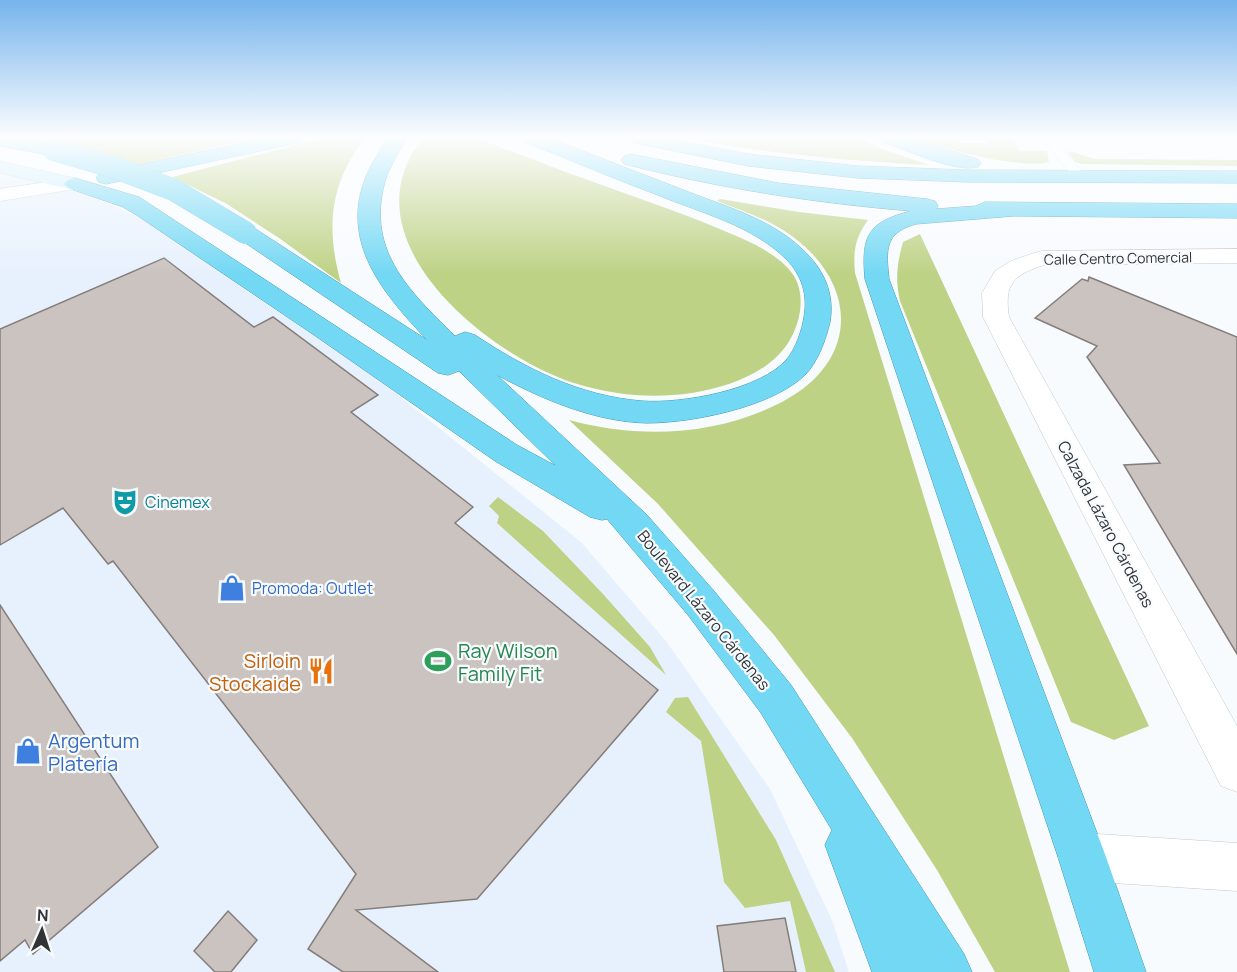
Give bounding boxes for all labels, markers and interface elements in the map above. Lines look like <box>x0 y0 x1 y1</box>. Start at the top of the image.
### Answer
street label: Calle Centro Comercial <box>1044 247 1192 269</box>
street label: Calzada Lázaro Cárdenas <box>1053 437 1159 611</box>
theatre icon: Cinemex <box>110 487 140 517</box>
place label: Cinemex <box>145 491 210 513</box>
street label: Boulevard Lázaro Cárdenas <box>633 525 775 695</box>
shop icon: Promoda: Outlet <box>217 573 247 603</box>
place label: Promoda: Outlet <box>252 577 373 599</box>
place label: Ray Wilson Family Fit <box>458 637 558 687</box>
sports icon: Ray Wilson Family Fit <box>423 646 453 676</box>
place label: Sirloin Stockaide <box>209 647 301 697</box>
restaurant icon: Sirloin Stockaide <box>306 656 336 686</box>
place label: Argentum Platería <box>48 727 139 777</box>
shop icon: Argentum Platería <box>13 736 43 766</box>
north arrow <box>12 900 72 960</box>
text: N <box>36 904 49 926</box>

